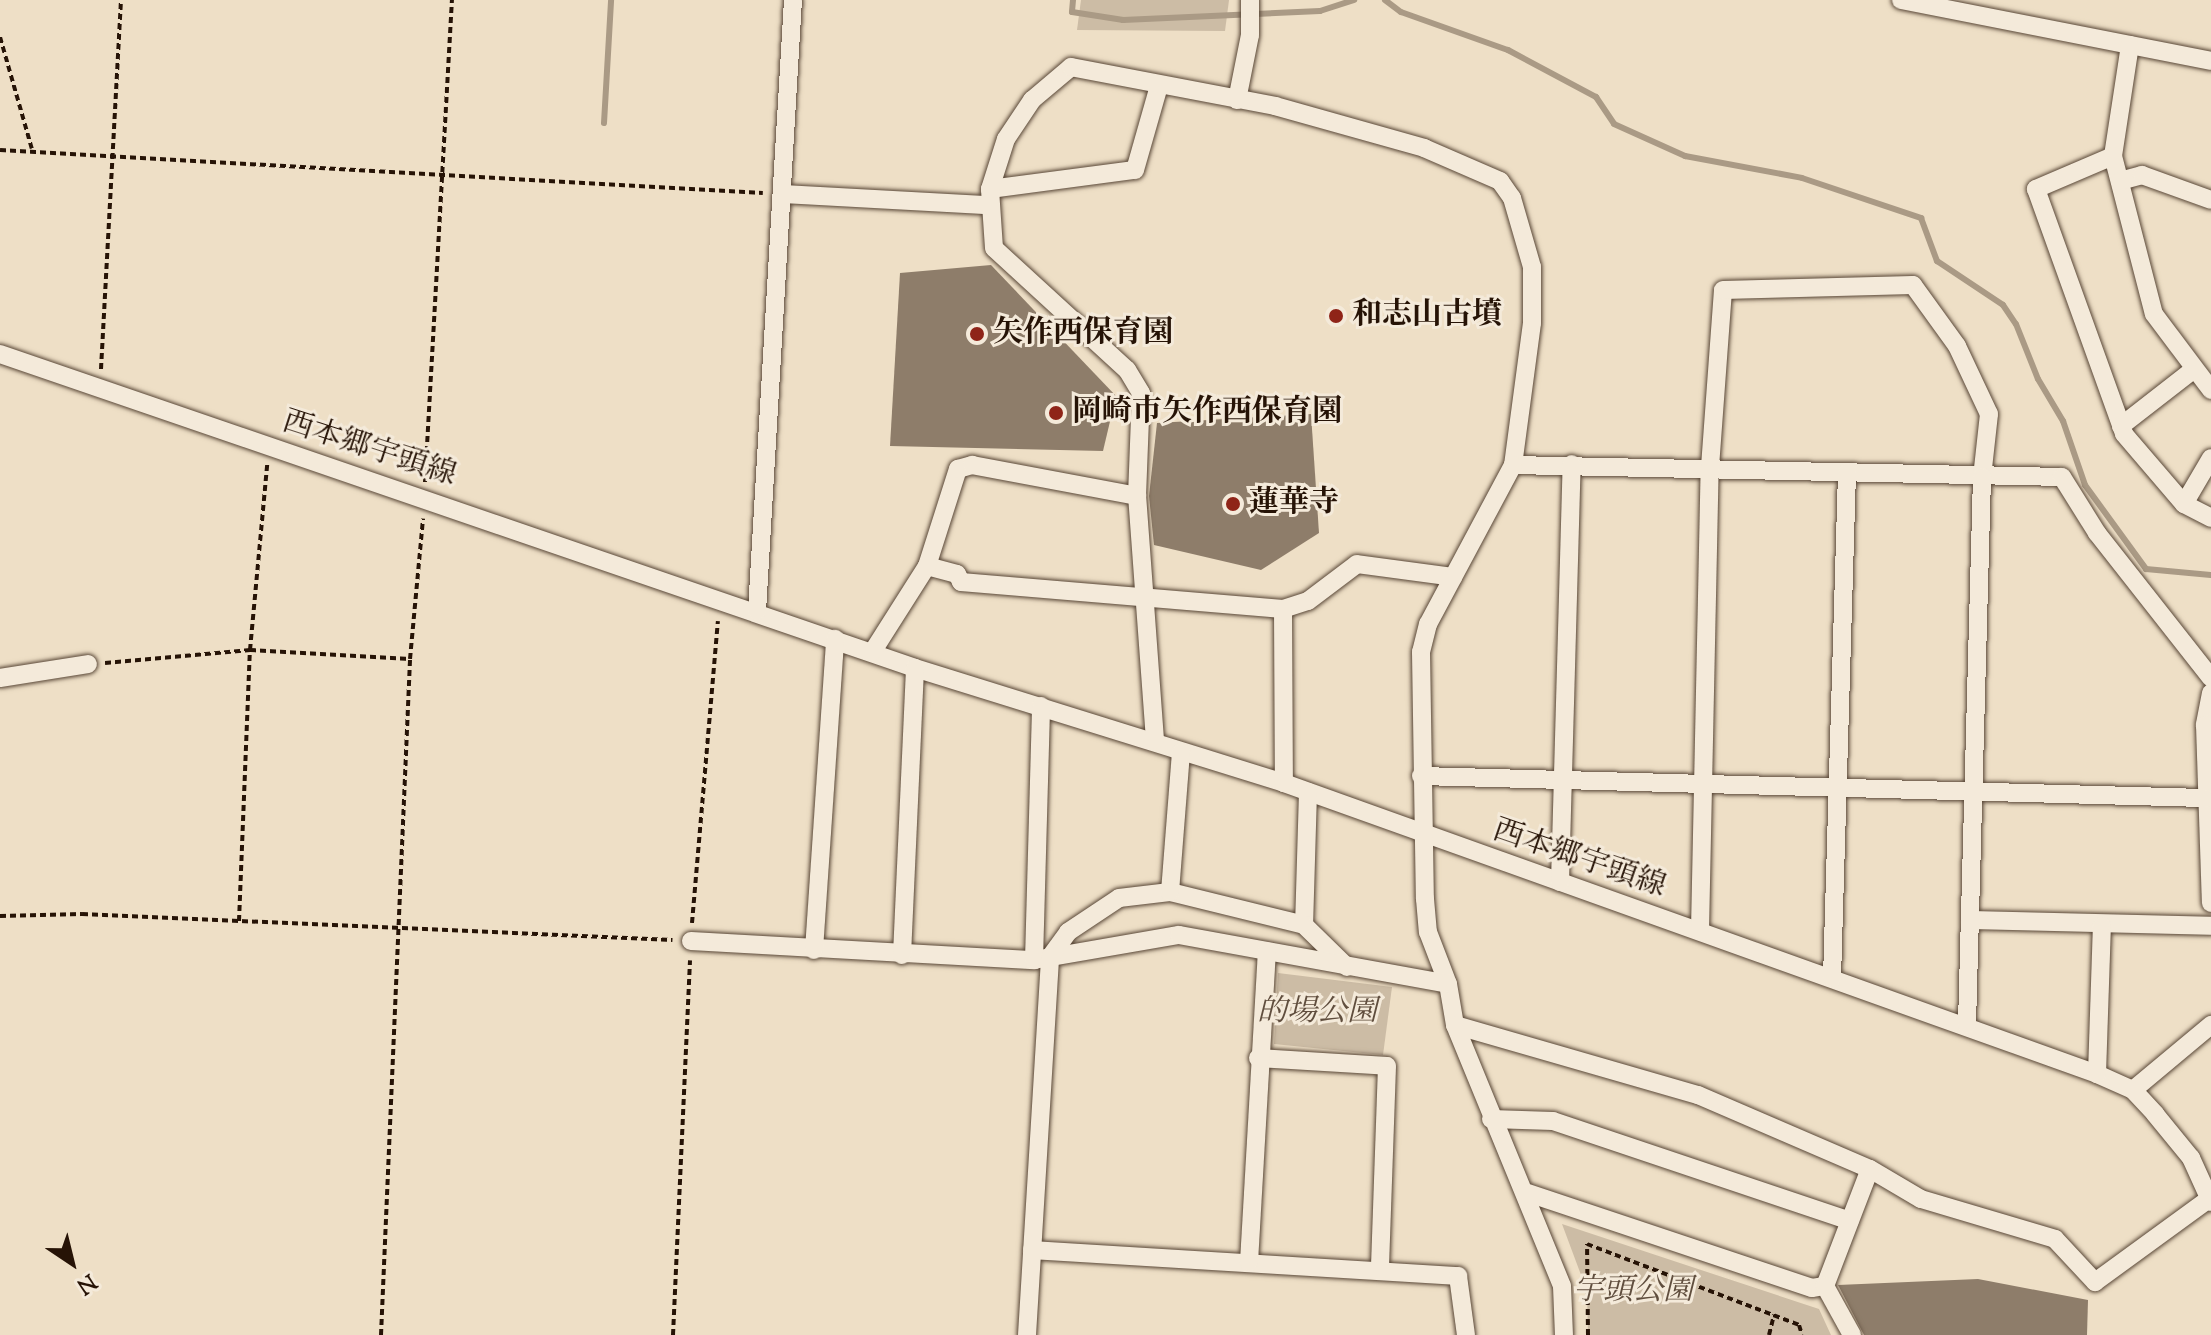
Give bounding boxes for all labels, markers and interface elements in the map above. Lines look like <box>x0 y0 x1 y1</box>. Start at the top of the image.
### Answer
place label: 和志山古墳 <box>1352 298 1502 334</box>
marker: 和志山古墳 <box>1327 307 1345 325</box>
place label: 矢作西保育園 <box>993 316 1173 352</box>
marker: 矢作西保育園 <box>968 325 986 343</box>
place label: 岡崎市矢作西保育園 <box>1072 395 1342 431</box>
marker: 岡崎市矢作西保育園 <box>1047 404 1065 422</box>
street label: 西本郷宇頭線 <box>278 405 460 495</box>
place label: 蓮華寺 <box>1249 486 1339 522</box>
marker: 蓮華寺 <box>1224 495 1242 513</box>
street label: 西本郷宇頭線 <box>1488 814 1670 906</box>
park label: 的場公園 <box>1257 995 1377 1031</box>
north arrow <box>32 1223 112 1303</box>
text: N <box>69 1265 102 1301</box>
park label: 宇頭公園 <box>1573 1274 1693 1310</box>

